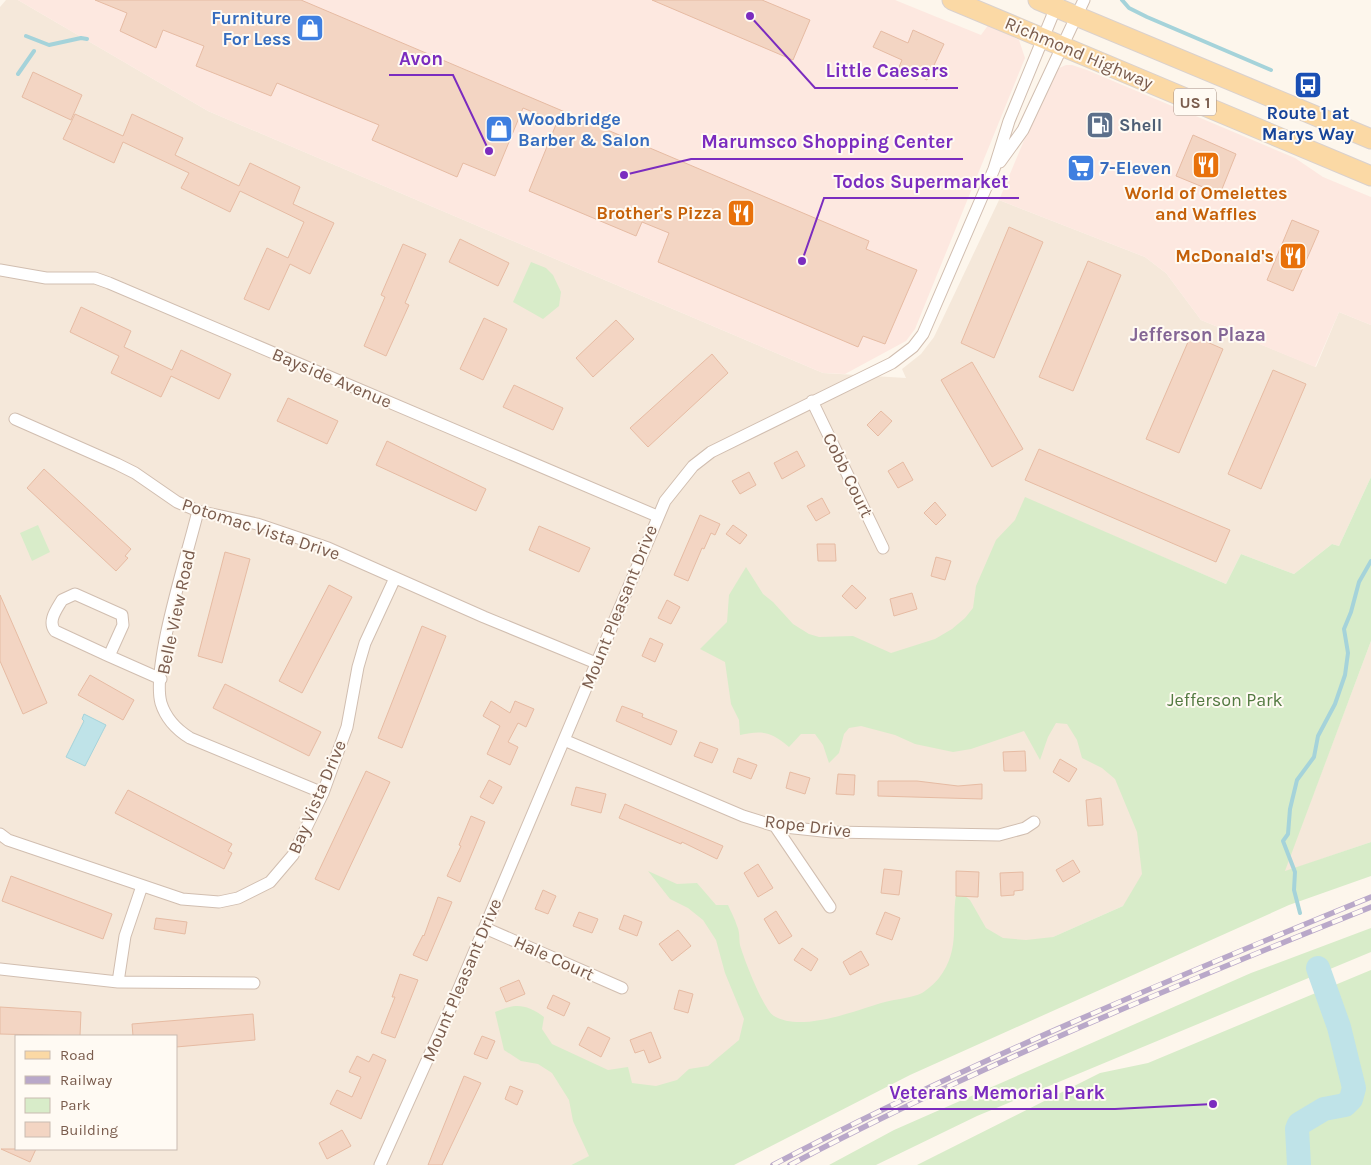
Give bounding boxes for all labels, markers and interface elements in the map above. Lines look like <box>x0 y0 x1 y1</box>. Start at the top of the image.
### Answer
place label: Furniture For Less <box>211 7 291 50</box>
street label: Richmond Highway <box>1002 12 1157 94</box>
shop icon: Furniture For Less <box>295 13 325 43</box>
callout: Avon <box>389 41 453 75</box>
text: Avon <box>399 48 443 70</box>
callout: Little Caesars <box>815 54 958 88</box>
text: Little Caesars <box>825 60 949 82</box>
bus stop icon: Route 1 at Marys Way <box>1293 70 1323 100</box>
road number: US 1 <box>1174 88 1216 115</box>
place label: Route 1 at Marys Way <box>1262 102 1354 145</box>
place label: Woodbridge Barber & Salon <box>518 108 650 151</box>
fuel station icon: Shell <box>1085 110 1115 140</box>
shop icon: Woodbridge Barber & Salon <box>484 114 514 144</box>
place label: Shell <box>1119 114 1162 136</box>
callout: Marumsco Shopping Center <box>691 125 963 159</box>
text: Marumsco Shopping Center <box>701 131 953 153</box>
restaurant icon: World of Omelettes and Waffles <box>1191 150 1221 180</box>
supermarket icon: 7-Eleven <box>1066 153 1096 183</box>
place label: 7-Eleven <box>1100 157 1171 179</box>
callout: Todos Supermarket <box>824 164 1019 198</box>
text: Todos Supermarket <box>834 171 1008 193</box>
place label: World of Omelettes and Waffles <box>1124 182 1288 225</box>
restaurant icon: Brother's Pizza <box>726 198 756 228</box>
place label: Brother's Pizza <box>596 202 722 224</box>
restaurant icon: McDonald's <box>1278 241 1308 271</box>
place label: McDonald's <box>1175 245 1274 267</box>
district label: Jefferson Plaza <box>1130 324 1266 346</box>
street label: Bayside Avenue <box>269 343 395 413</box>
street label: Cobb Court <box>818 429 878 521</box>
street label: Potomac Vista Drive <box>179 493 343 565</box>
street label: Mount Pleasant Drive <box>576 522 662 692</box>
street label: Belle View Road <box>152 547 200 677</box>
park label: Jefferson Park <box>1167 689 1283 711</box>
street label: Bay Vista Drive <box>283 737 351 857</box>
street label: Rope Drive <box>764 810 852 842</box>
street label: Mount Pleasant Drive <box>418 895 506 1065</box>
street label: Hale Court <box>510 931 598 986</box>
legend <box>15 1035 178 1150</box>
text: Road <box>60 1046 95 1064</box>
text: Railway <box>60 1071 112 1089</box>
callout: Veterans Memorial Park <box>880 1075 1115 1109</box>
text: Veterans Memorial Park <box>889 1082 1105 1104</box>
text: Park <box>60 1096 90 1114</box>
text: Building <box>60 1121 118 1139</box>

